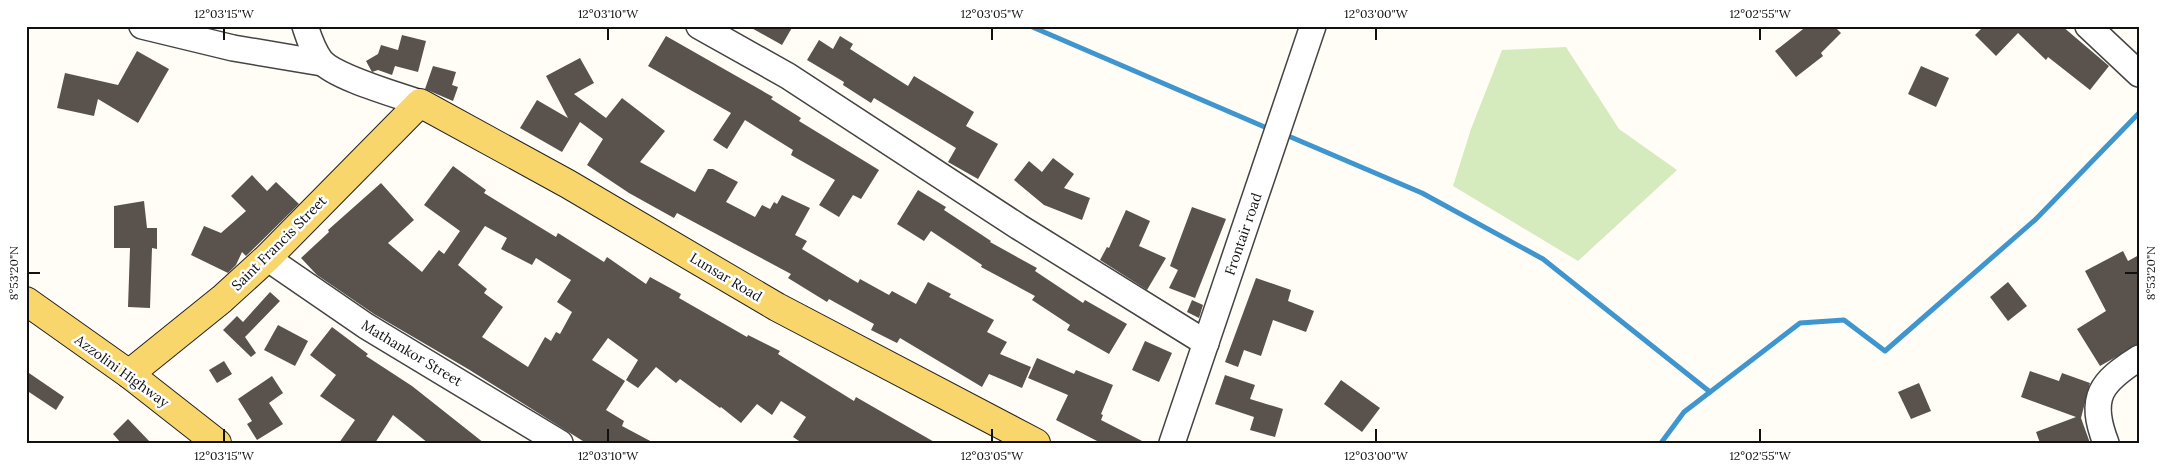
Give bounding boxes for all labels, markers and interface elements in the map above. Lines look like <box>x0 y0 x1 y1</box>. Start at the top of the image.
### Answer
text: 12°03'15"W <box>194 6 255 21</box>
text: 12°03'10"W <box>578 6 639 21</box>
text: 12°03'05"W <box>961 6 1024 21</box>
text: 12°03'00"W <box>1344 6 1409 21</box>
text: 12°02'55"W <box>1729 6 1792 21</box>
street label: Frontair road <box>1220 190 1266 278</box>
street label: Saint Francis Street <box>228 191 331 294</box>
text: 8°53'20"N <box>6 246 21 300</box>
text: 8°53'20"N <box>2143 246 2158 300</box>
street label: Lunsar Road <box>687 248 765 306</box>
street label: Mathankor Street <box>358 316 466 391</box>
street label: Azzolini Highway <box>71 330 173 412</box>
text: 12°03'15"W <box>194 448 255 463</box>
text: 12°03'10"W <box>578 448 639 463</box>
text: 12°03'05"W <box>961 448 1024 463</box>
text: 12°03'00"W <box>1344 448 1409 463</box>
text: 12°02'55"W <box>1729 448 1792 463</box>

